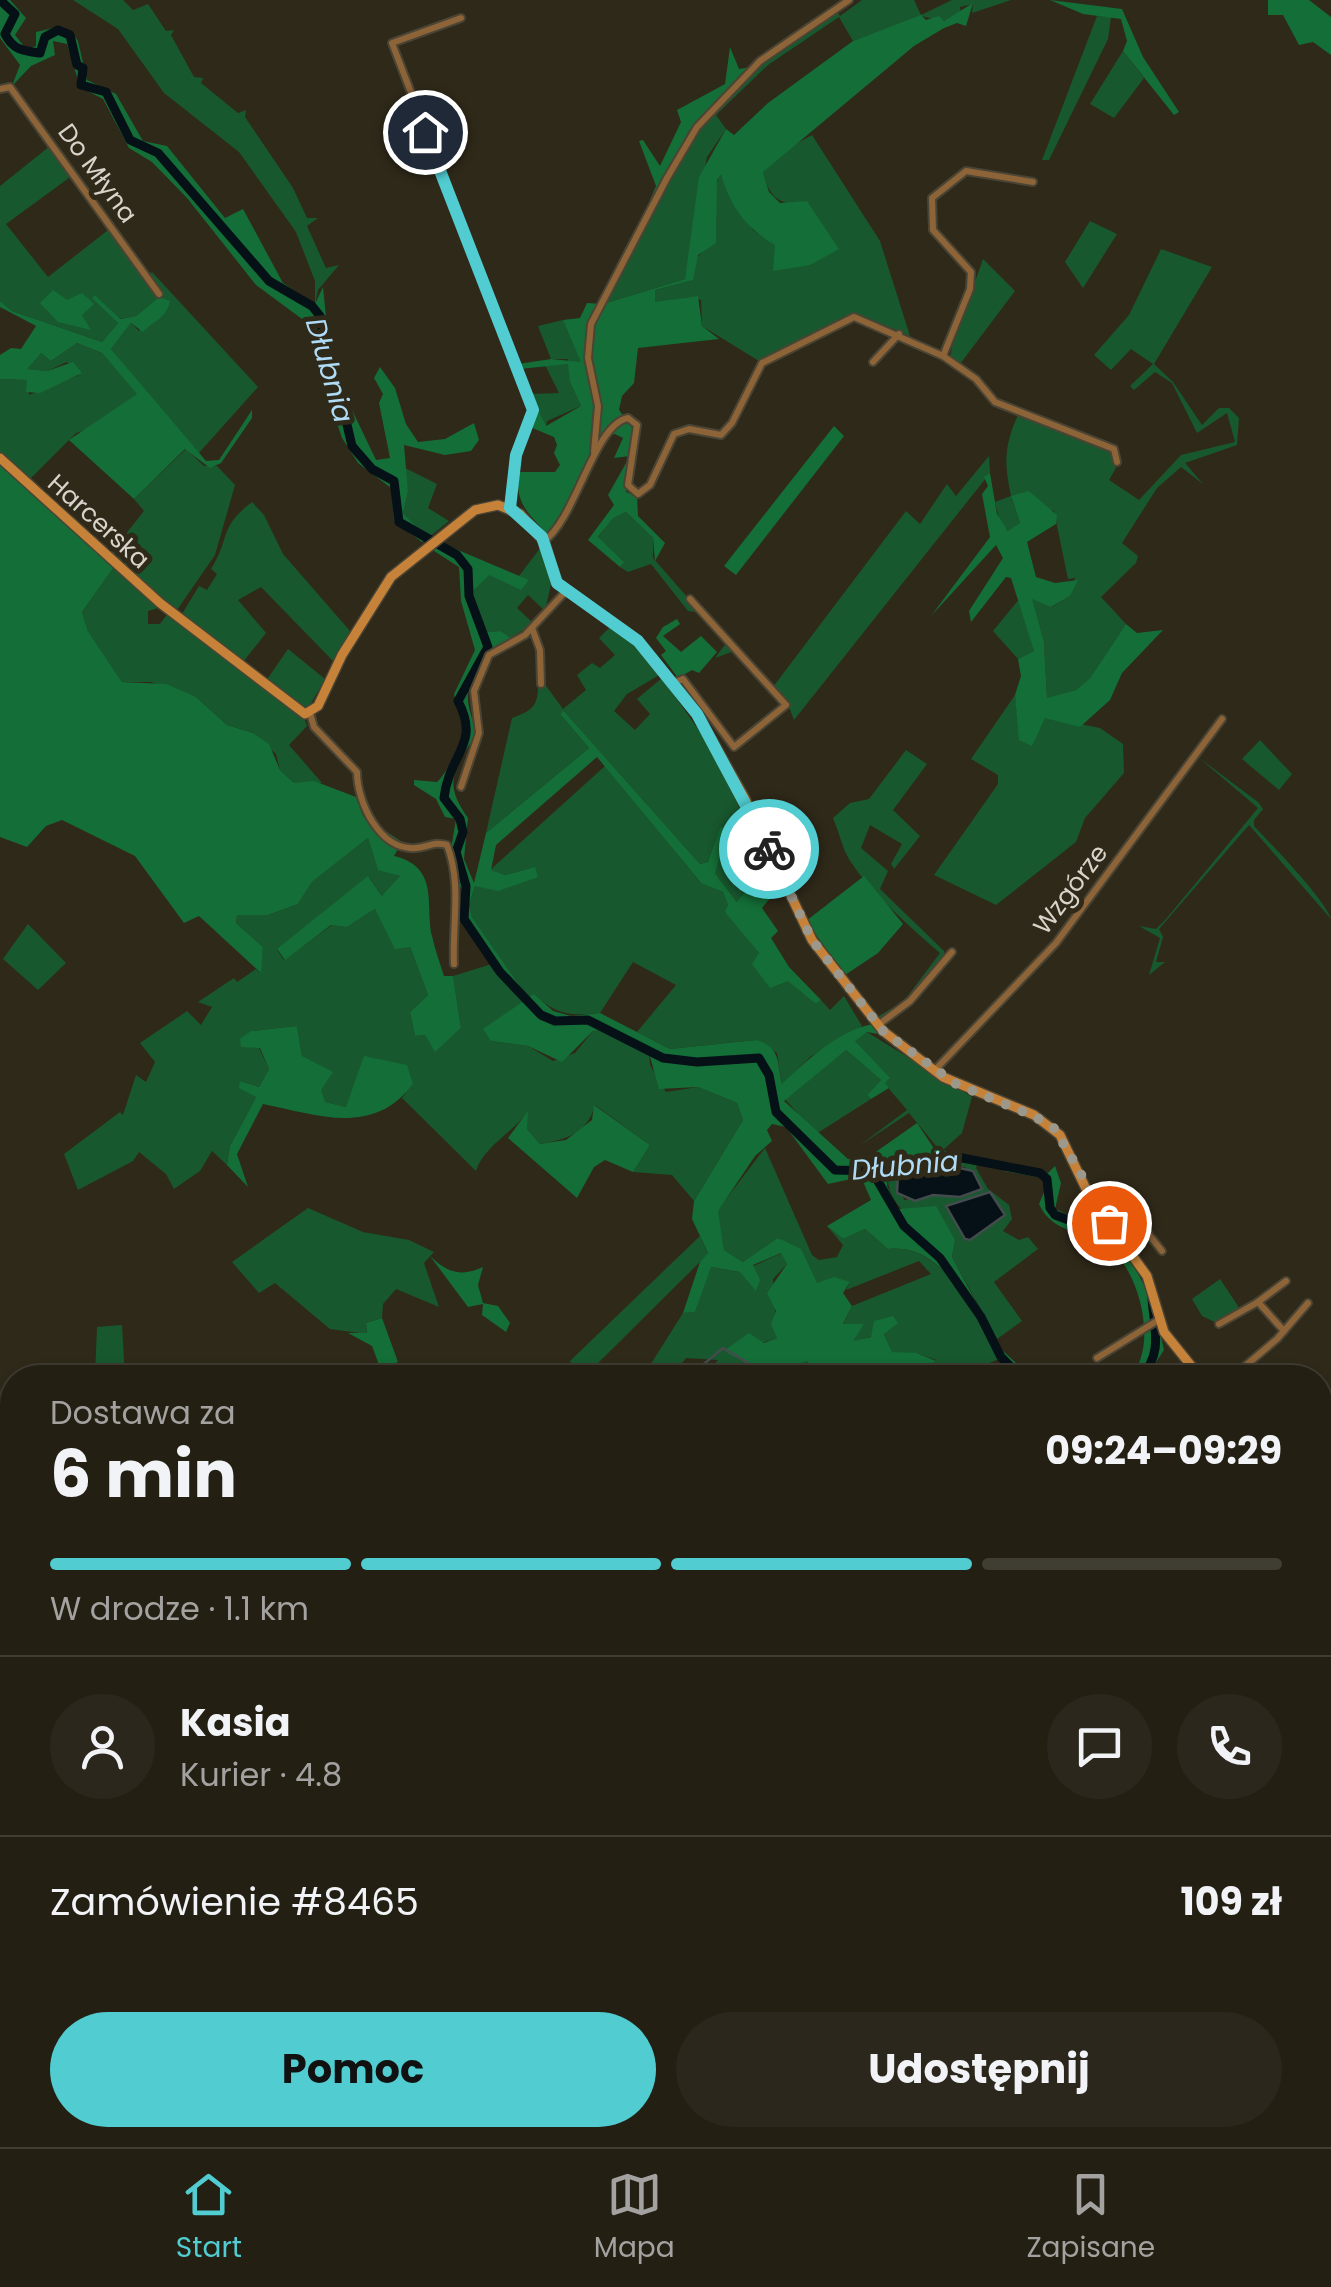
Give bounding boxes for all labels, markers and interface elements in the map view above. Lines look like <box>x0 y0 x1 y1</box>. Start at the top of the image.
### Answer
pin <box>383 90 468 175</box>
icon: home <box>398 105 453 160</box>
street label: Do Młyna <box>50 116 146 230</box>
water label: Dłubnia <box>296 313 363 427</box>
street label: Harcerska <box>40 466 157 577</box>
courier <box>719 799 819 899</box>
icon: bike <box>742 822 797 877</box>
street label: Wzgórze <box>1025 837 1116 942</box>
water label: Dłubnia <box>850 1141 960 1190</box>
pin <box>1067 1181 1152 1266</box>
icon: bag <box>1082 1196 1137 1251</box>
text: Dostawa za <box>50 1390 236 1435</box>
text: 09:24–09:29 <box>1045 1424 1282 1477</box>
text: 6 min <box>50 1429 237 1520</box>
text: W drodze · 1.1 km <box>50 1586 309 1631</box>
button: person <box>50 1694 155 1799</box>
button: chat <box>1047 1694 1152 1799</box>
button: phone <box>1177 1694 1282 1799</box>
text: Kasia <box>180 1696 291 1749</box>
text: Kurier · 4.8 <box>180 1752 342 1797</box>
text: Zamówienie #8465 <box>50 1875 419 1928</box>
text: 109 zł <box>1180 1875 1282 1928</box>
button: Pomoc <box>50 2012 656 2127</box>
button: Udostępnij <box>676 2012 1282 2127</box>
tab: Start <box>176 2167 242 2269</box>
tab: Mapa <box>594 2167 675 2269</box>
tab: Zapisane <box>1026 2167 1155 2269</box>

